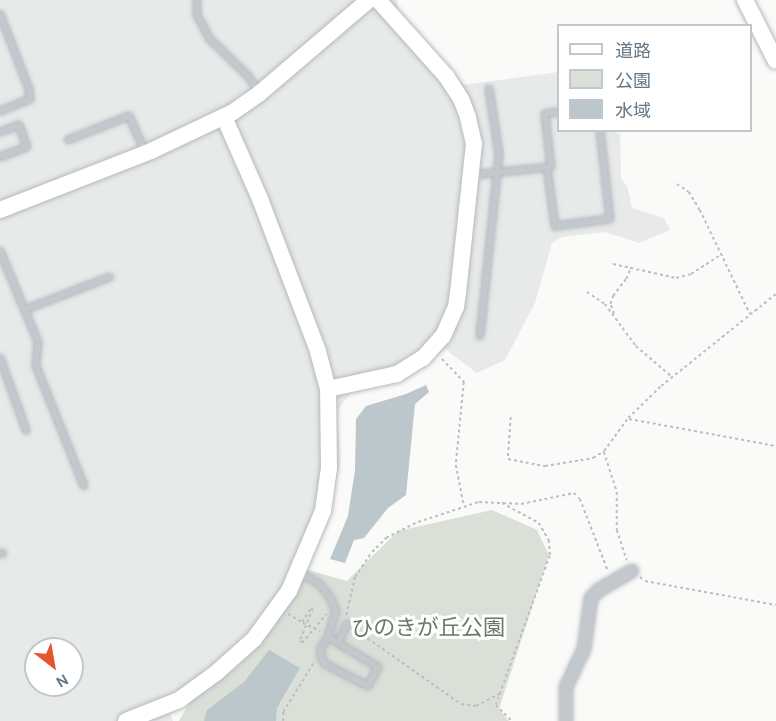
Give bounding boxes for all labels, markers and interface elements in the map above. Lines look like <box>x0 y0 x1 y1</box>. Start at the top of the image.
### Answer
legend <box>557 24 752 132</box>
text: 道路 <box>615 40 651 62</box>
text: 公園 <box>615 70 651 92</box>
text: 水域 <box>615 100 651 122</box>
park label: ひのきが丘公園 <box>351 616 505 642</box>
north arrow <box>24 637 84 697</box>
text: N <box>53 670 72 692</box>

